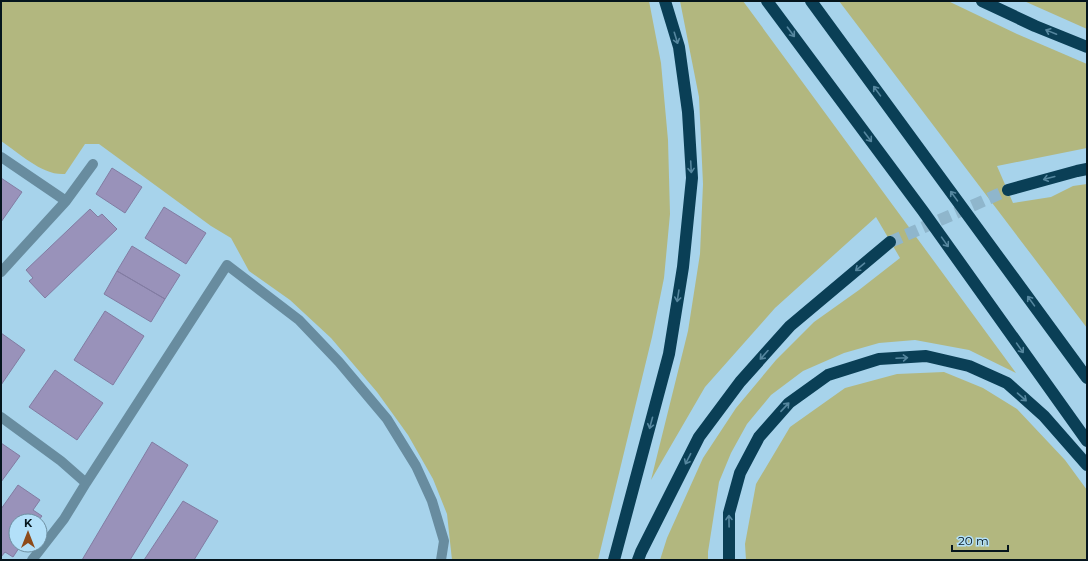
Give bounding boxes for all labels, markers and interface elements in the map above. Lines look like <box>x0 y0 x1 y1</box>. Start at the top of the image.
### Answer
one-way arrow <box>786 27 795 38</box>
one-way arrow <box>1045 28 1057 35</box>
one-way arrow <box>673 32 680 45</box>
one-way arrow <box>873 86 881 97</box>
one-way arrow <box>864 131 872 142</box>
one-way arrow <box>687 160 695 173</box>
one-way arrow <box>1043 175 1056 183</box>
one-way arrow <box>950 191 958 202</box>
one-way arrow <box>941 236 949 247</box>
one-way arrow <box>855 263 866 272</box>
one-way arrow <box>674 289 682 302</box>
one-way arrow <box>1027 296 1035 307</box>
one-way arrow <box>1016 342 1024 353</box>
one-way arrow <box>760 350 769 360</box>
one-way arrow <box>895 354 908 361</box>
one-way arrow <box>1017 392 1027 401</box>
one-way arrow <box>780 402 790 412</box>
one-way arrow <box>647 416 654 429</box>
one-way arrow <box>684 453 691 465</box>
north arrow <box>8 513 48 553</box>
one-way arrow <box>725 515 733 528</box>
text: K <box>24 516 33 530</box>
scale bar <box>952 527 1008 553</box>
text: 20 m <box>958 533 989 548</box>

